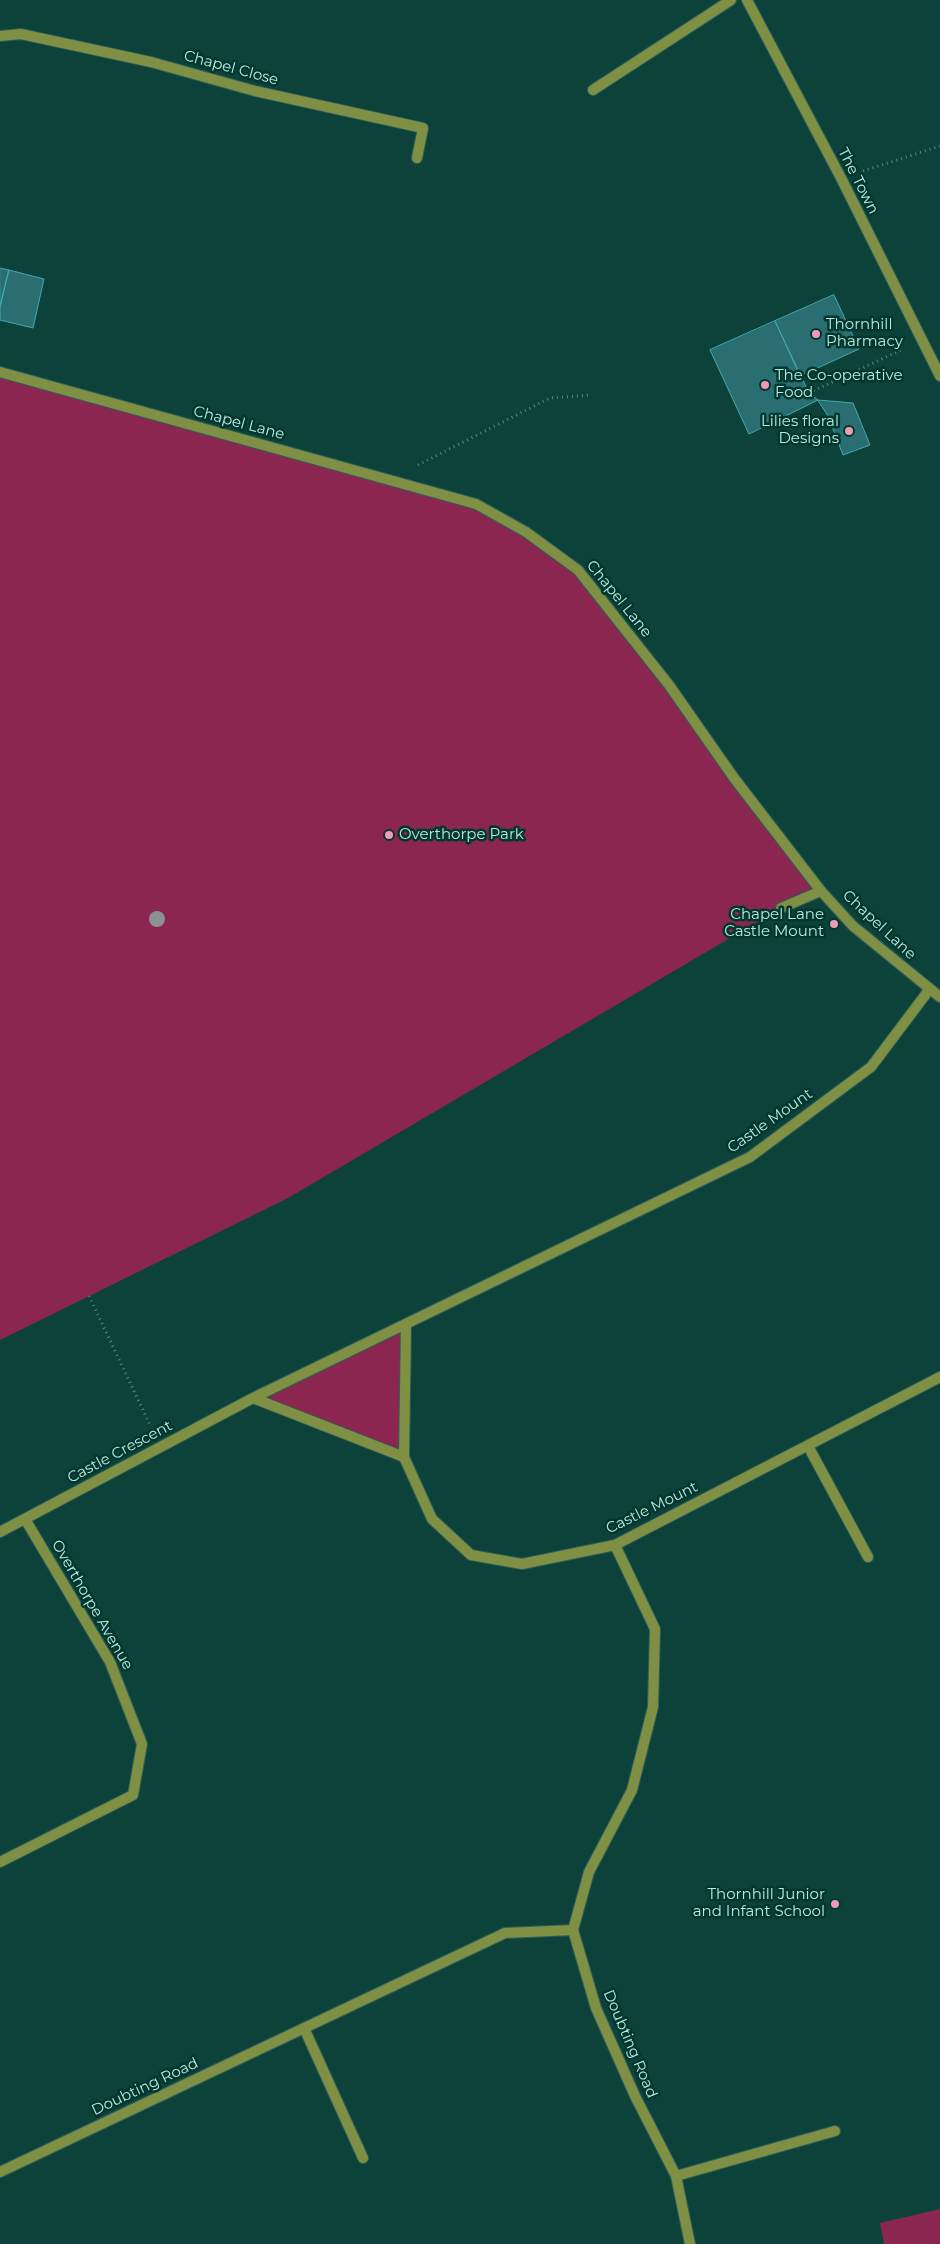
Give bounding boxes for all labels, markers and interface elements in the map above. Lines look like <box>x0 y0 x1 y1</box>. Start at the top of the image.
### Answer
street label: Chapel Close <box>182 47 280 89</box>
street label: The Town <box>834 145 882 217</box>
place label: Thornhill Pharmacy <box>826 316 903 351</box>
marker: Thornhill Pharmacy <box>810 328 822 340</box>
place label: The Co-operative Food <box>775 367 902 402</box>
marker: The Co-operative Food <box>759 379 771 391</box>
street label: Chapel Lane <box>191 402 287 444</box>
place label: Lilies floral Designs <box>761 413 839 448</box>
marker: Lilies floral Designs <box>843 425 855 437</box>
street label: Chapel Lane <box>583 557 655 641</box>
place label: Overthorpe Park <box>399 826 524 844</box>
marker: Overthorpe Park <box>383 829 395 841</box>
street label: Chapel Lane <box>839 886 919 964</box>
place label: Chapel Lane Castle Mount <box>724 906 824 941</box>
marker: Chapel Lane Castle Mount <box>828 918 840 930</box>
street label: Castle Mount <box>724 1085 816 1157</box>
street label: Castle Crescent <box>64 1417 176 1487</box>
street label: Castle Mount <box>603 1478 701 1538</box>
street label: Overthorpe Avenue <box>47 1537 137 1673</box>
place label: Thornhill Junior and Infant School <box>693 1886 825 1921</box>
marker: Thornhill Junior and Infant School <box>829 1898 841 1910</box>
street label: Doubting Road <box>599 1987 661 2101</box>
street label: Doubting Road <box>89 2054 201 2120</box>

